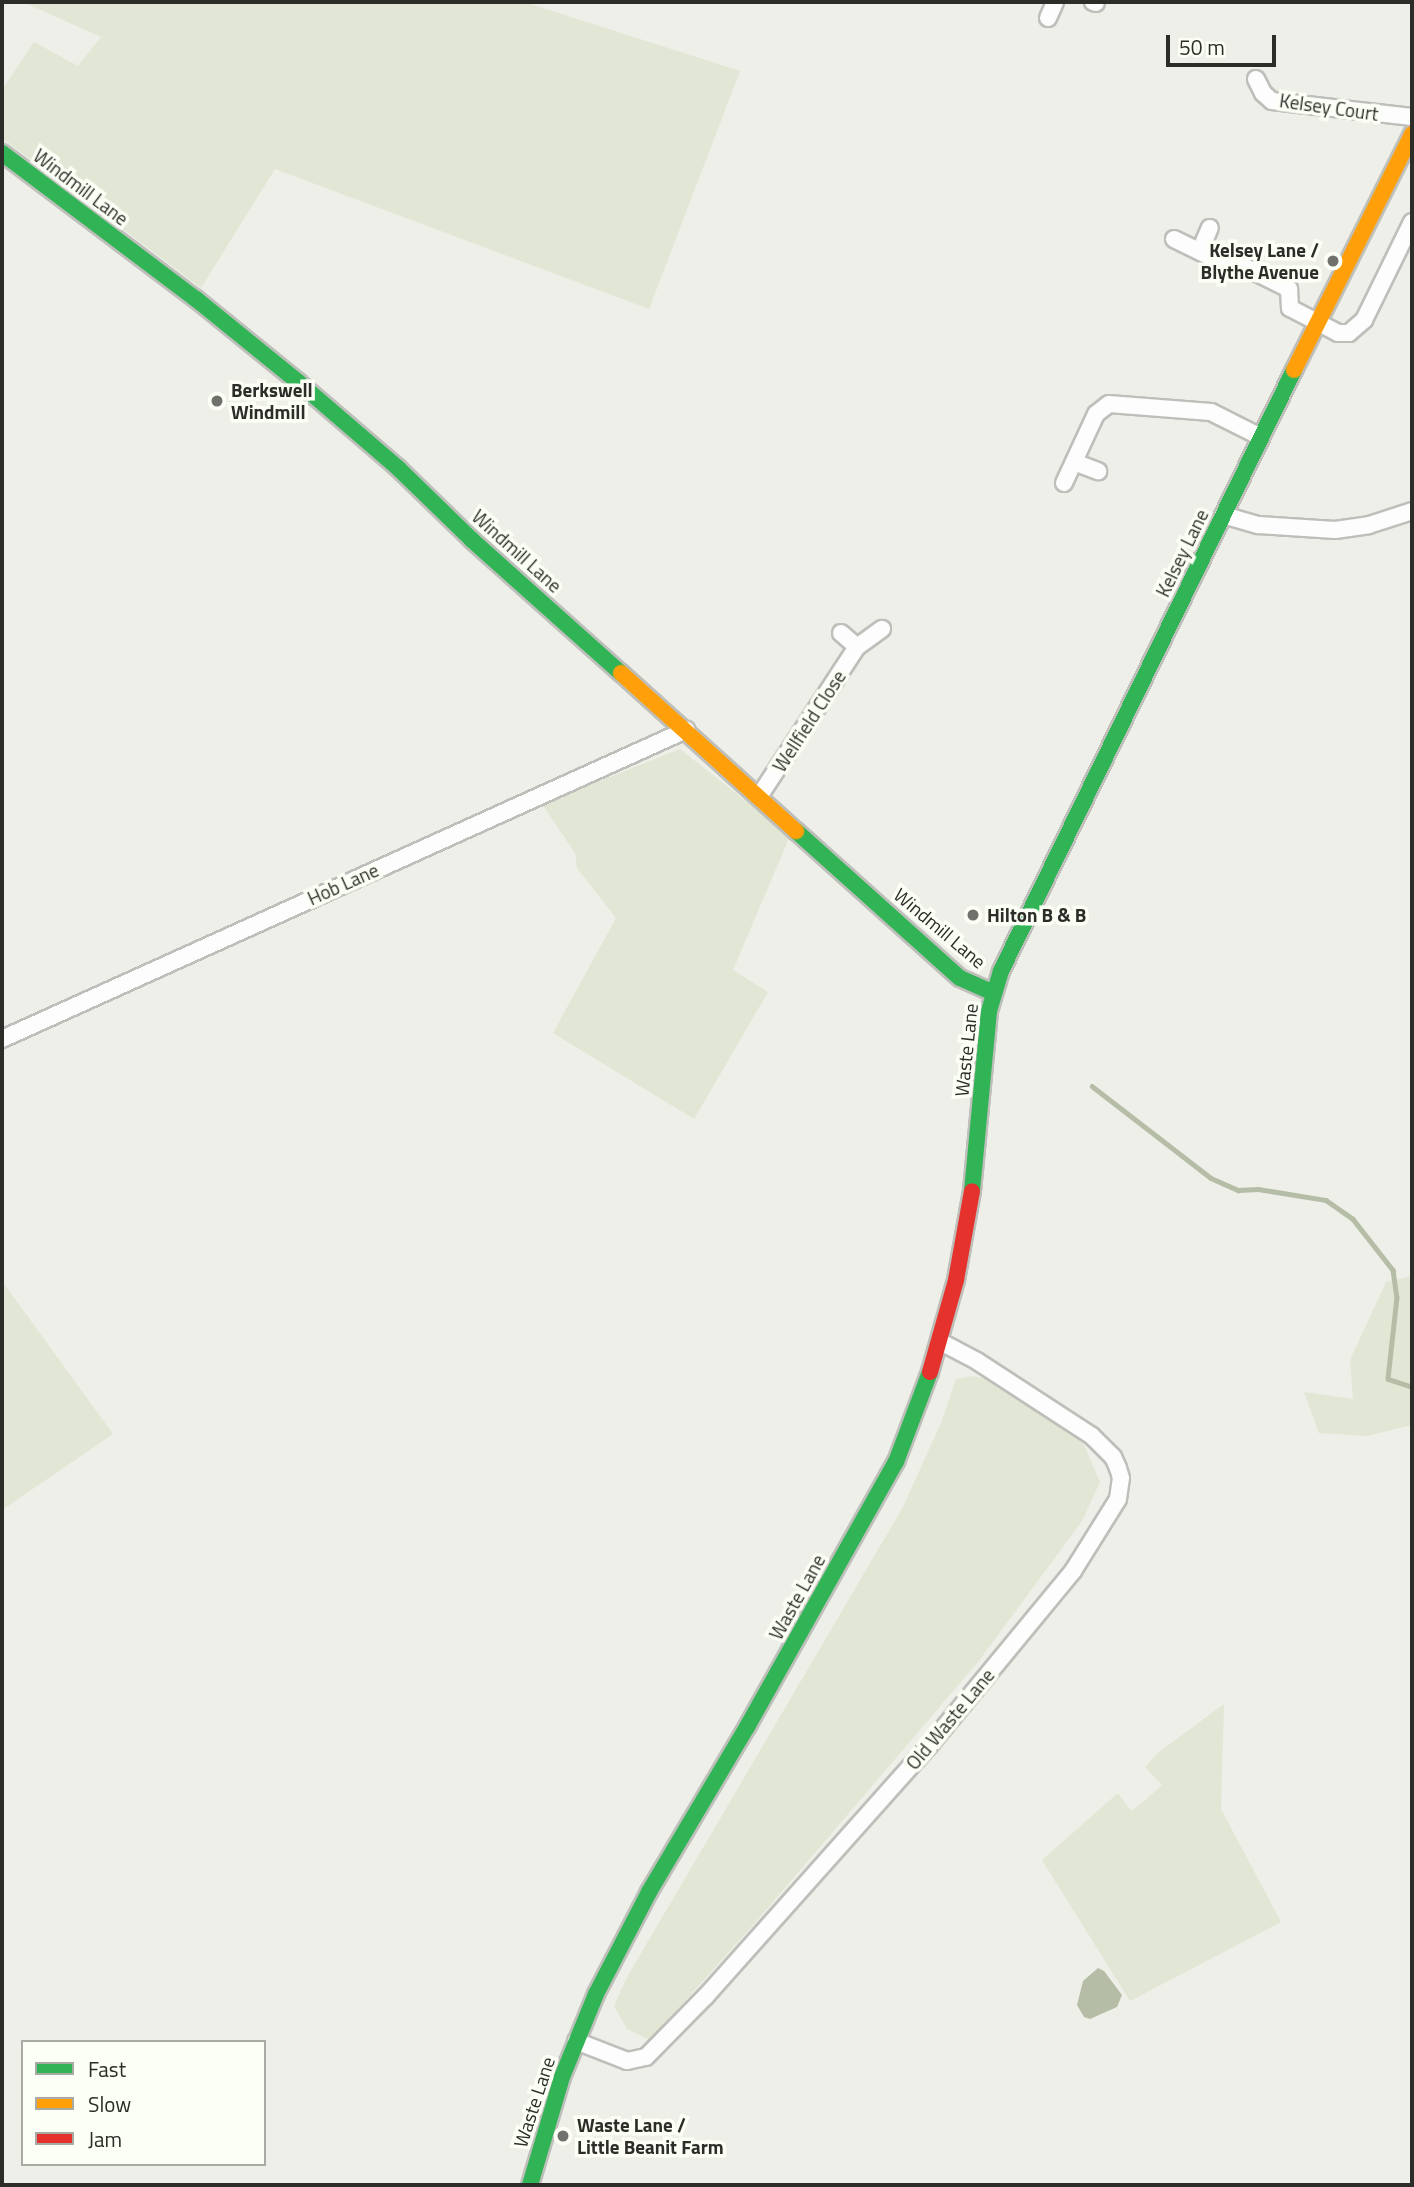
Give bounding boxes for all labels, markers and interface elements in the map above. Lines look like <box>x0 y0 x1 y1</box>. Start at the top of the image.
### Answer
scale bar <box>1169 21 1279 65</box>
text: 50 m <box>1179 31 1225 63</box>
street label: Kelsey Court <box>1278 89 1380 125</box>
street label: Windmill Lane <box>29 144 133 230</box>
place label: Kelsey Lane / Blythe Avenue <box>1201 239 1319 283</box>
marker: Kelsey Lane / Blythe Avenue <box>1325 253 1341 269</box>
place label: Berkswell Windmill <box>231 379 313 423</box>
marker: Berkswell Windmill <box>209 393 225 409</box>
street label: Windmill Lane <box>468 505 566 597</box>
street label: Kelsey Lane <box>1151 506 1213 600</box>
street label: Wellfield Close <box>768 666 850 776</box>
street label: Hob Lane <box>304 858 382 910</box>
street label: Windmill Lane <box>890 883 990 973</box>
place label: Hilton B & B <box>987 904 1086 926</box>
marker: Hilton B & B <box>965 907 981 923</box>
street label: Waste Lane <box>950 1002 982 1098</box>
street label: Waste Lane <box>764 1550 830 1644</box>
street label: Old Waste Lane <box>901 1664 999 1774</box>
legend <box>21 2040 266 2166</box>
text: Fast <box>88 2053 126 2085</box>
street label: Waste Lane <box>509 2054 559 2150</box>
text: Slow <box>88 2088 131 2120</box>
place label: Waste Lane / Little Beanit Farm <box>577 2114 724 2158</box>
text: Jam <box>88 2123 122 2155</box>
marker: Waste Lane / Little Beanit Farm <box>555 2128 571 2144</box>

